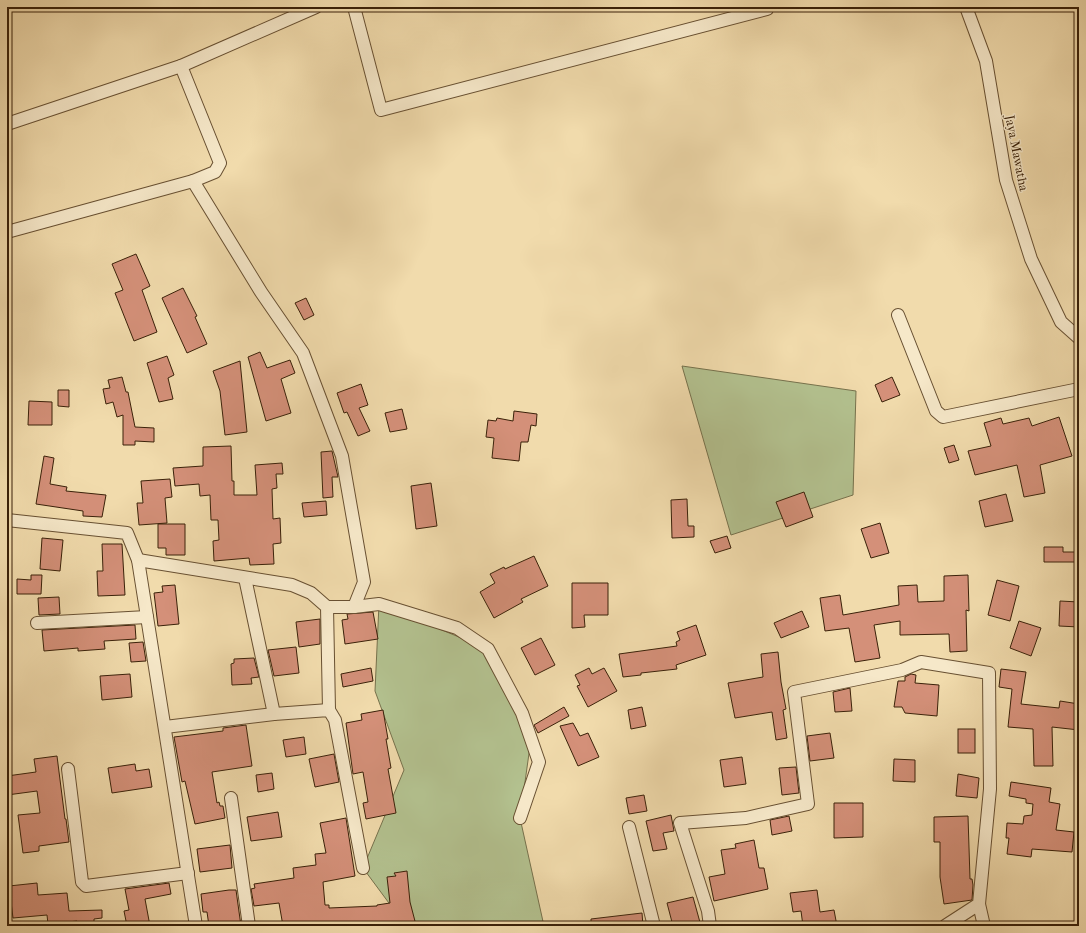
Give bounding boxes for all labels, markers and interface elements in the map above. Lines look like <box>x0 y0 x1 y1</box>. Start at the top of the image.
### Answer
street label: Jaya Mawatha <box>1002 113 1032 193</box>

